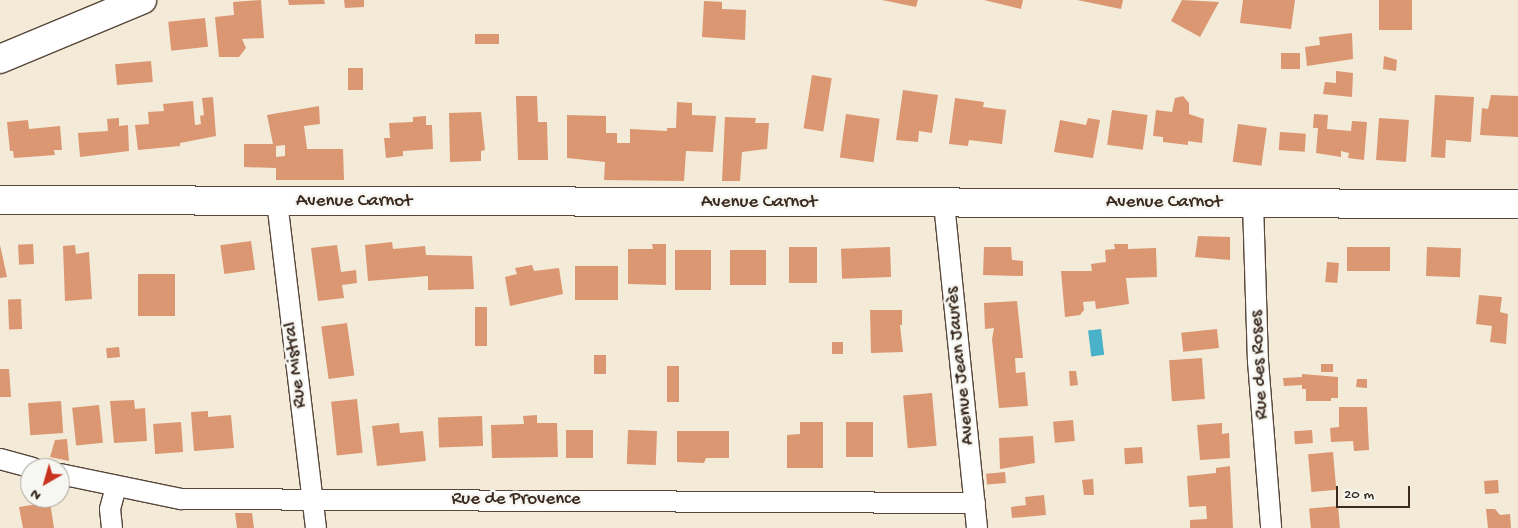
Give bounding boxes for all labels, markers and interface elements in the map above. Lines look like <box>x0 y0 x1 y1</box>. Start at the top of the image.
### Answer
street label: Avenue Carnot <box>296 191 412 213</box>
street label: Avenue Carnot <box>701 192 817 214</box>
street label: Avenue Carnot <box>1106 192 1222 214</box>
street label: Avenue Jean Jaurès <box>941 286 981 446</box>
street label: Rue des Roses <box>1246 310 1274 420</box>
street label: Rue Mistral <box>279 321 313 409</box>
north arrow <box>20 458 70 508</box>
scale bar <box>1338 476 1412 508</box>
text: N <box>27 485 45 504</box>
text: 20 m <box>1344 486 1374 504</box>
street label: Rue de Provence <box>451 489 581 511</box>

